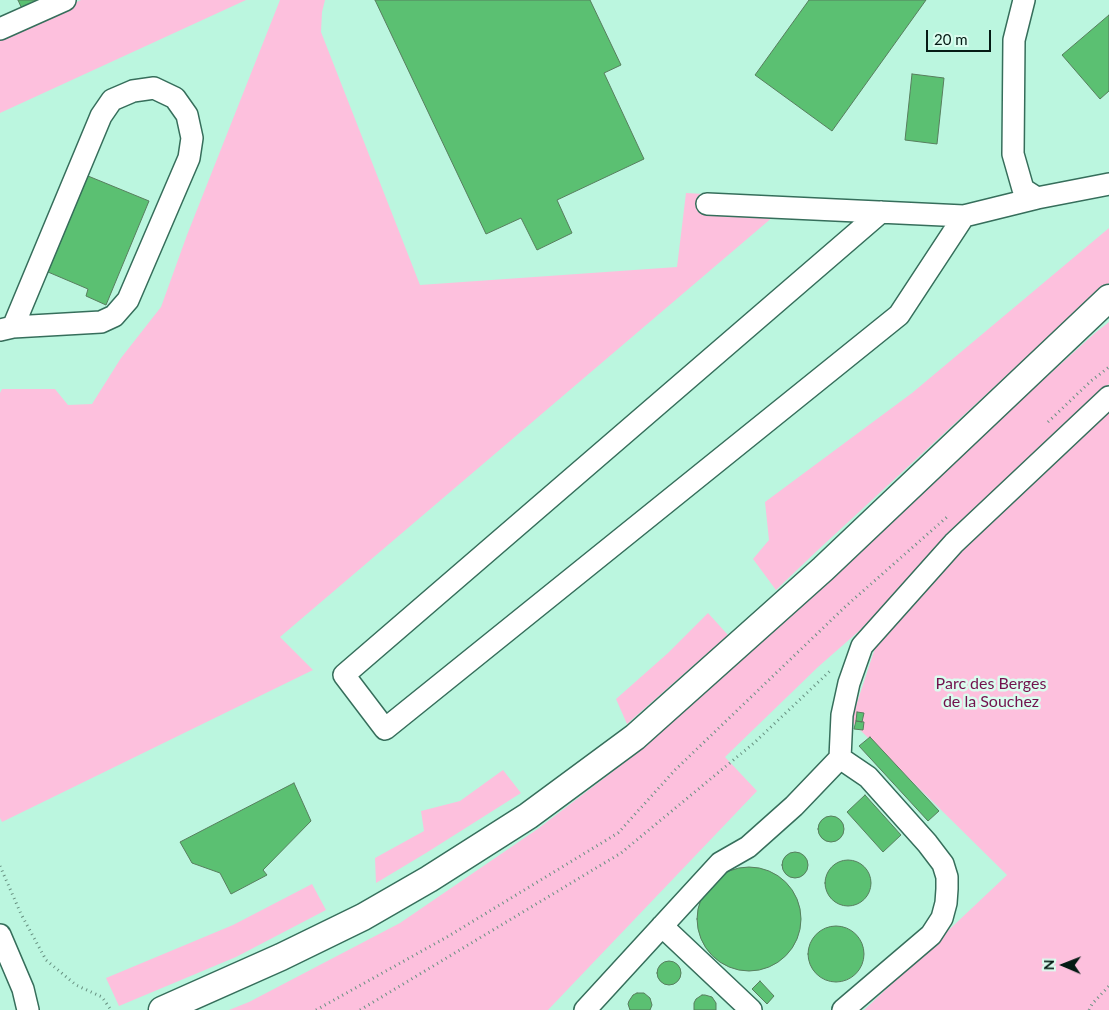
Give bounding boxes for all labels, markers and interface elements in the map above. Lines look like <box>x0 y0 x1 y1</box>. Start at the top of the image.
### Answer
scale bar <box>929 20 994 52</box>
text: 20 m <box>934 30 968 48</box>
park label: Parc des Berges de la Souchez <box>936 674 1046 712</box>
north arrow <box>1039 940 1089 990</box>
text: N <box>1040 959 1057 970</box>

